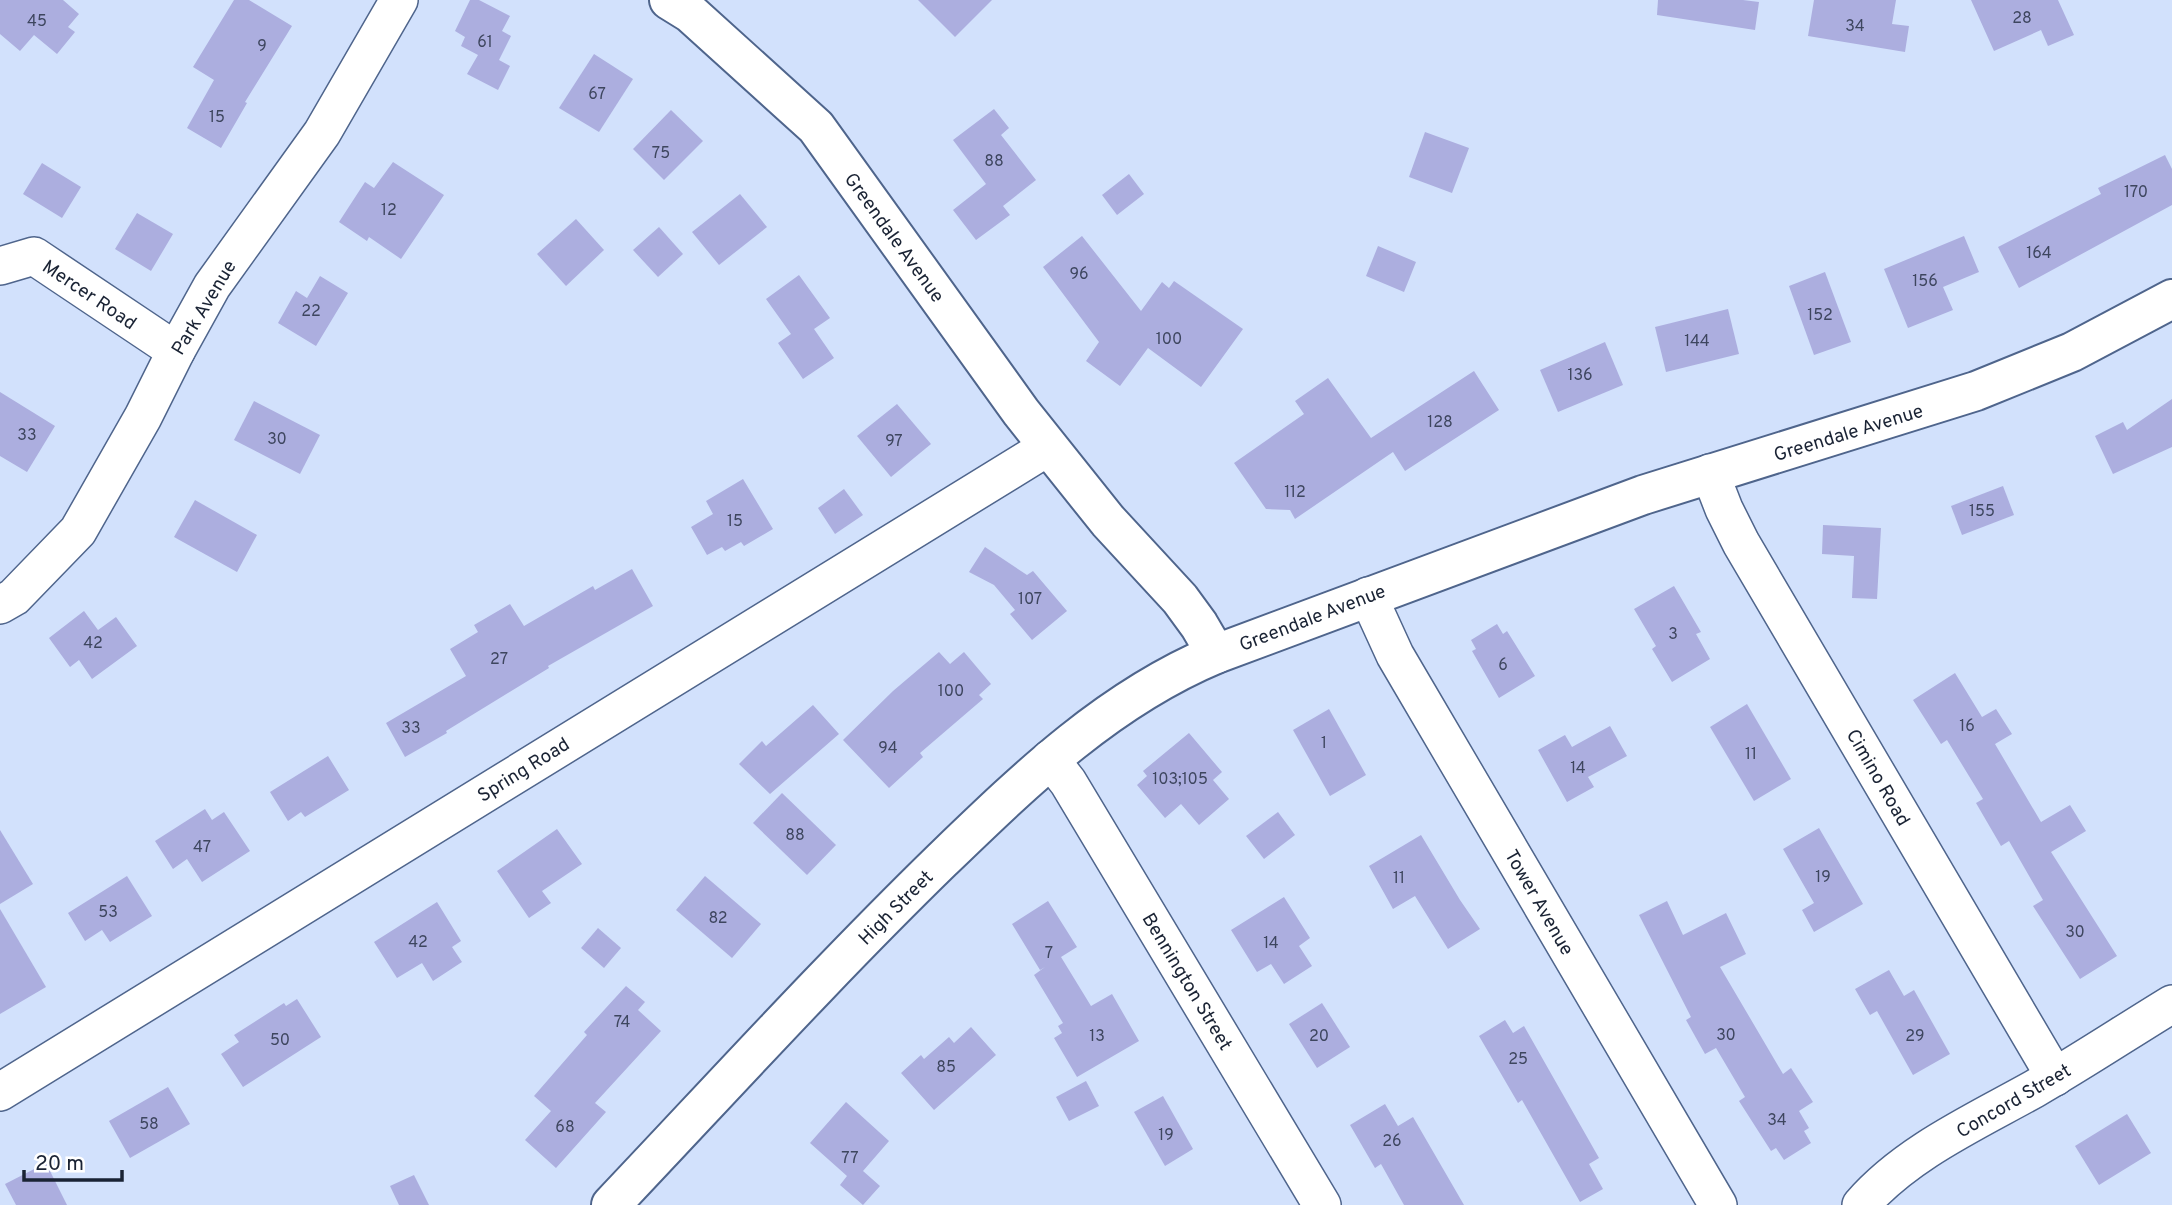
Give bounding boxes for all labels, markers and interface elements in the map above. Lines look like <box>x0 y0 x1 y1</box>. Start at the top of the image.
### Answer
house number: 28 <box>2012 9 2032 29</box>
house number: 45 <box>27 12 47 32</box>
house number: 34 <box>1845 17 1865 37</box>
house number: 61 <box>477 33 493 53</box>
house number: 9 <box>257 37 267 57</box>
house number: 67 <box>588 85 606 105</box>
house number: 15 <box>209 108 225 128</box>
house number: 75 <box>652 144 670 164</box>
house number: 88 <box>984 152 1004 172</box>
street label: Greendale Avenue <box>838 168 949 308</box>
house number: 170 <box>2124 183 2148 203</box>
house number: 12 <box>381 201 397 221</box>
house number: 164 <box>2026 244 2052 264</box>
street label: Mercer Road <box>37 255 141 336</box>
street label: Park Avenue <box>167 256 242 360</box>
house number: 96 <box>1069 265 1089 285</box>
house number: 156 <box>1912 272 1938 292</box>
house number: 22 <box>301 302 321 322</box>
house number: 152 <box>1807 306 1833 326</box>
house number: 100 <box>1156 330 1182 350</box>
house number: 144 <box>1684 332 1710 352</box>
house number: 136 <box>1567 366 1593 386</box>
street label: Greendale Avenue <box>1771 400 1926 468</box>
house number: 128 <box>1427 413 1453 433</box>
house number: 33 <box>17 426 37 446</box>
house number: 30 <box>267 430 287 450</box>
house number: 97 <box>885 432 903 452</box>
house number: 112 <box>1284 483 1306 503</box>
house number: 155 <box>1969 502 1995 522</box>
house number: 15 <box>727 512 743 532</box>
street label: Greendale Avenue <box>1236 580 1389 658</box>
house number: 107 <box>1018 590 1042 610</box>
house number: 3 <box>1668 625 1678 645</box>
house number: 42 <box>83 634 103 654</box>
house number: 27 <box>490 650 508 670</box>
house number: 6 <box>1498 656 1508 676</box>
house number: 100 <box>938 682 964 702</box>
house number: 16 <box>1959 717 1975 737</box>
house number: 33 <box>401 719 421 739</box>
street label: Cimino Road <box>1840 725 1915 831</box>
street label: Spring Road <box>473 733 575 809</box>
house number: 1 <box>1321 734 1327 754</box>
house number: 94 <box>878 739 898 759</box>
house number: 11 <box>1745 745 1757 765</box>
house number: 14 <box>1570 759 1586 779</box>
house number: 103;105 <box>1152 770 1208 790</box>
house number: 88 <box>785 826 805 846</box>
house number: 47 <box>193 838 211 858</box>
street label: Tower Avenue <box>1498 846 1578 960</box>
street label: High Street <box>854 866 939 951</box>
house number: 19 <box>1815 868 1831 888</box>
house number: 11 <box>1393 869 1405 889</box>
house number: 53 <box>98 903 118 923</box>
house number: 82 <box>708 909 728 929</box>
street label: Bennington Street <box>1136 909 1237 1055</box>
house number: 30 <box>2065 923 2085 943</box>
house number: 42 <box>408 933 428 953</box>
house number: 14 <box>1263 934 1279 954</box>
house number: 7 <box>1045 944 1053 964</box>
house number: 74 <box>614 1013 630 1033</box>
house number: 30 <box>1716 1026 1736 1046</box>
house number: 13 <box>1089 1027 1105 1047</box>
house number: 20 <box>1309 1027 1329 1047</box>
house number: 29 <box>1905 1027 1925 1047</box>
house number: 50 <box>270 1031 290 1051</box>
house number: 25 <box>1508 1050 1528 1070</box>
house number: 85 <box>936 1058 956 1078</box>
street label: Concord Street <box>1952 1059 2076 1144</box>
house number: 34 <box>1767 1111 1787 1131</box>
house number: 58 <box>139 1115 159 1135</box>
house number: 68 <box>555 1118 575 1138</box>
house number: 19 <box>1158 1126 1174 1146</box>
house number: 26 <box>1382 1132 1402 1152</box>
scale bar <box>24 1138 122 1182</box>
house number: 77 <box>841 1149 859 1169</box>
text: 20 m <box>35 1151 84 1178</box>

